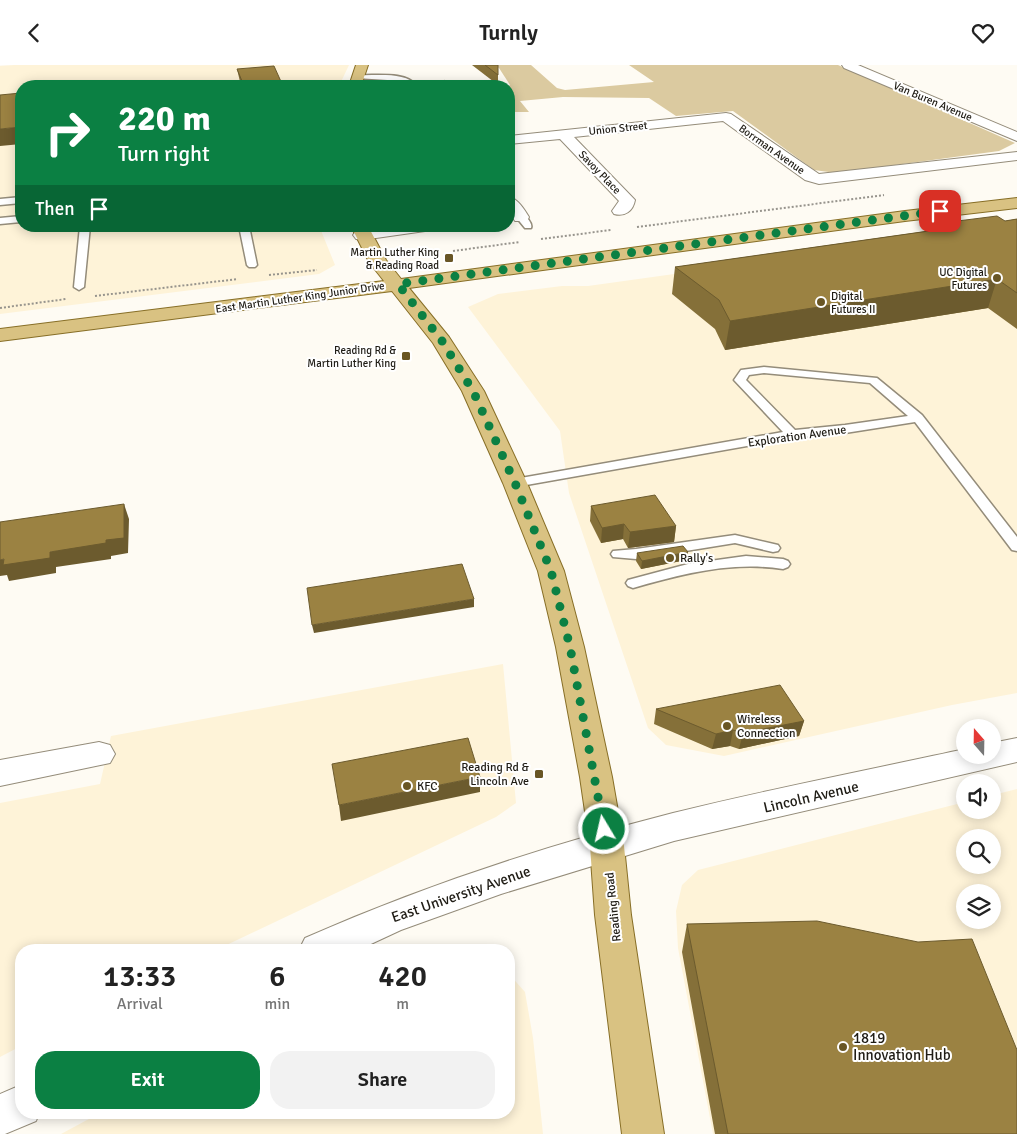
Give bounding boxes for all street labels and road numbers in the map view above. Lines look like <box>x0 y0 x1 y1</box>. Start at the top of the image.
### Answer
street label: Van Buren Avenue <box>891 79 974 124</box>
street label: Union Street <box>588 119 648 138</box>
street label: Borrman Avenue <box>736 122 807 177</box>
street label: Savoy Place <box>576 148 623 197</box>
street label: East Martin Luther King Junior Drive <box>215 279 385 316</box>
street label: Exploration Avenue <box>747 422 847 451</box>
street label: Lincoln Avenue <box>762 777 860 817</box>
street label: East University Avenue <box>389 862 533 926</box>
street label: Reading Road <box>602 871 625 942</box>

